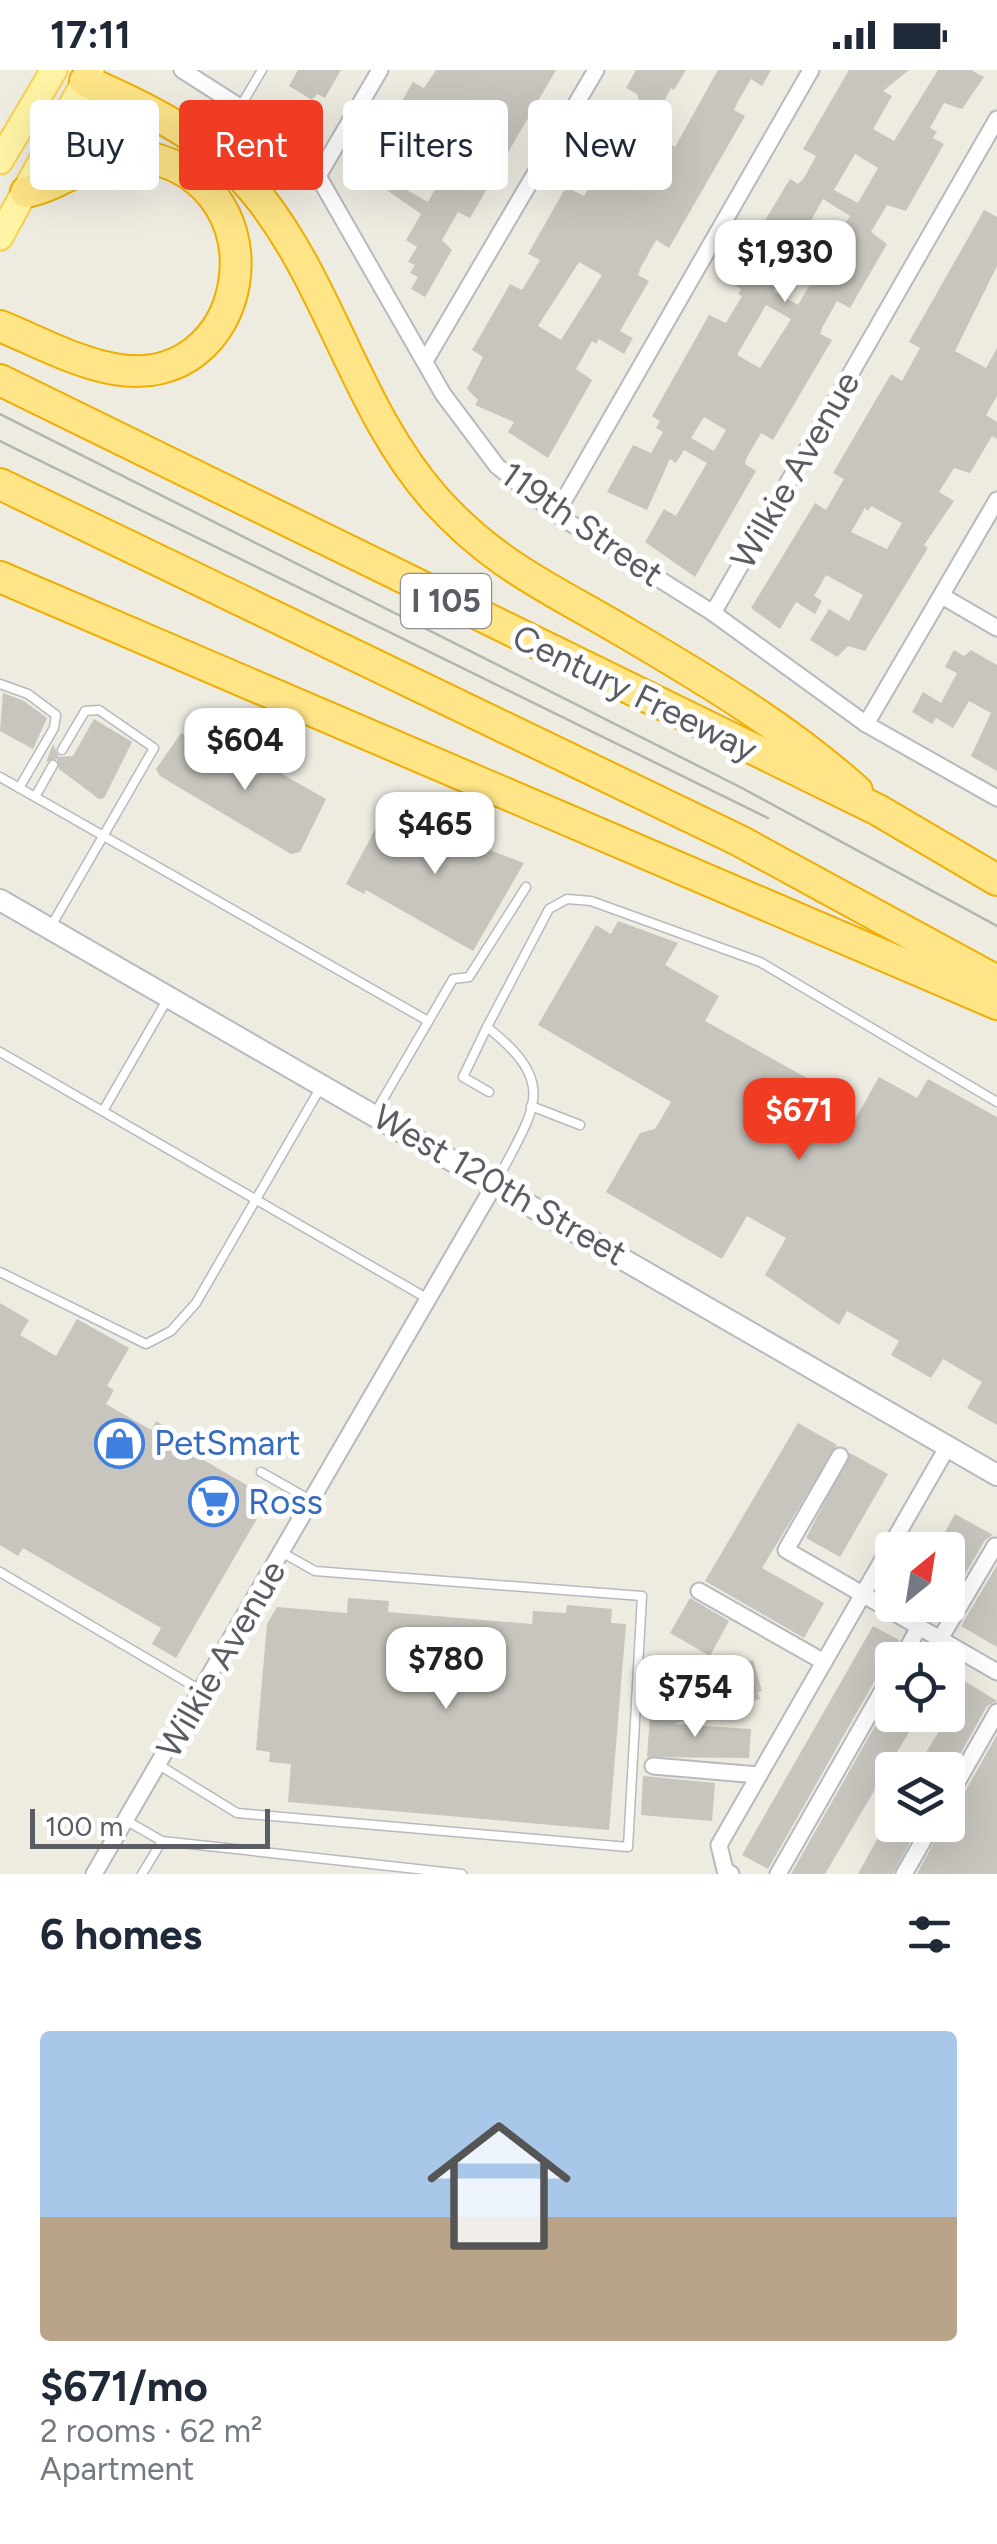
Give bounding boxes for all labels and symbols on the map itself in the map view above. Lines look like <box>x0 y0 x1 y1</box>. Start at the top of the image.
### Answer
pin: $1,930 <box>704 220 866 305</box>
street label: Wilkie Avenue <box>722 364 868 576</box>
street label: 119th Street <box>493 453 671 595</box>
road number: I 105 <box>401 574 491 628</box>
street label: Century Freeway <box>506 616 765 771</box>
pin: $604 <box>186 708 304 793</box>
pin: $465 <box>376 792 494 877</box>
pin: $671 <box>740 1078 858 1163</box>
street label: West 120th Street <box>366 1095 634 1275</box>
shop icon: PetSmart <box>93 1417 145 1469</box>
place label: PetSmart <box>154 1422 300 1464</box>
supermarket icon: Ross <box>187 1476 239 1528</box>
place label: Ross <box>248 1481 323 1523</box>
north arrow <box>875 1532 965 1622</box>
street label: Wilkie Avenue <box>148 1553 294 1765</box>
pin: $780 <box>387 1627 505 1712</box>
pin: $754 <box>636 1655 754 1740</box>
scale bar <box>30 1804 270 1848</box>

